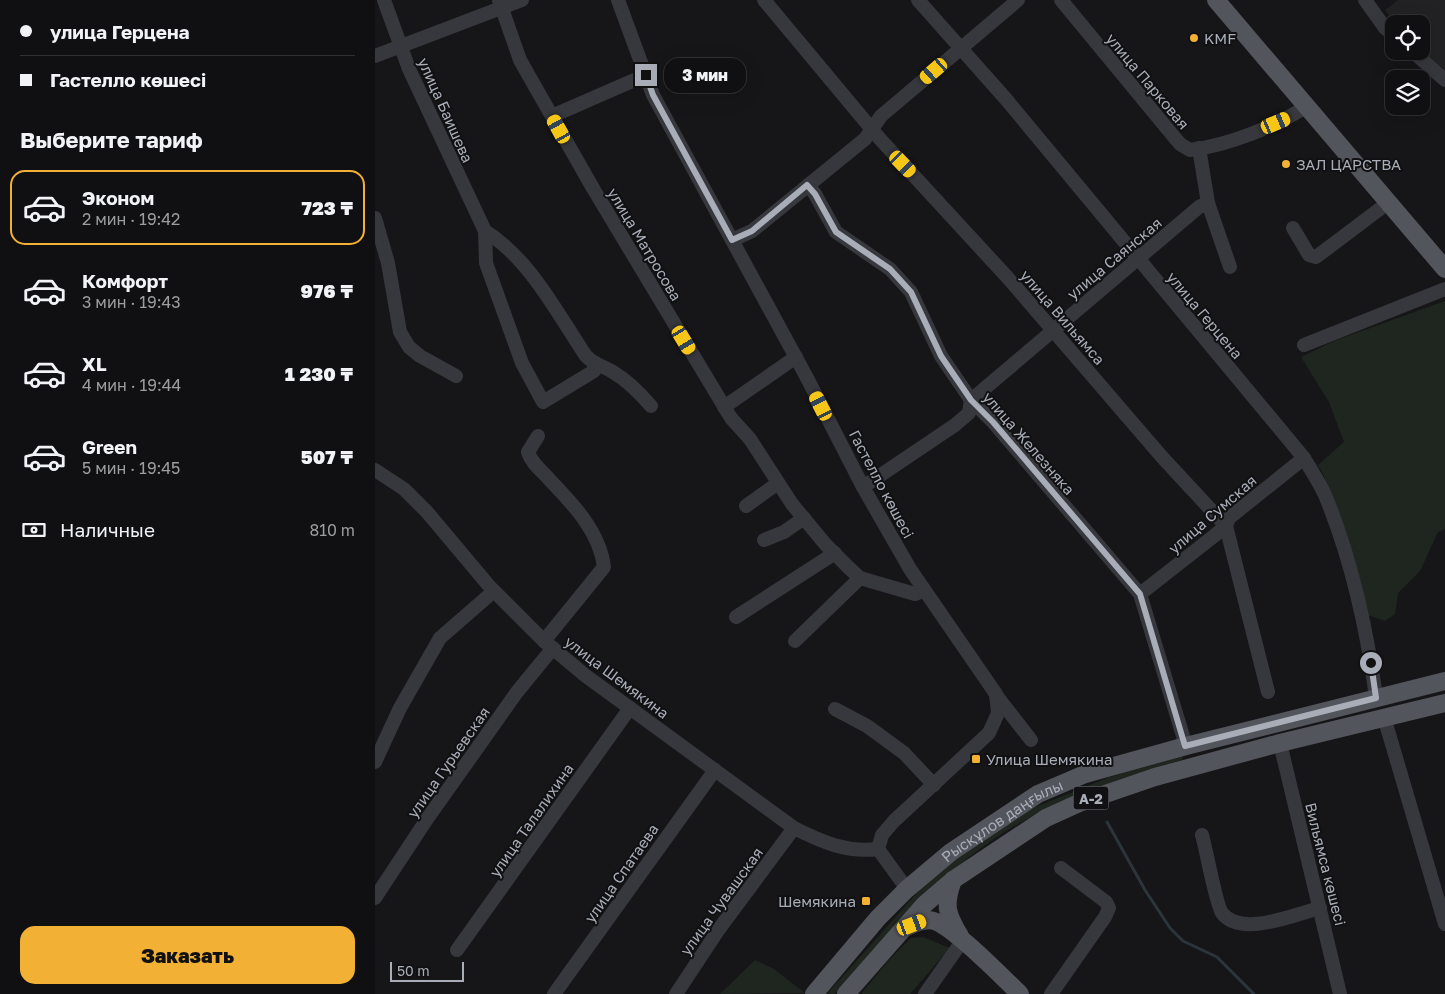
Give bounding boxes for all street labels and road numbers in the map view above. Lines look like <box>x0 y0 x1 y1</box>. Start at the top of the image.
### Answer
street label: улица Парковая <box>1103 29 1193 133</box>
street label: улица Баишева <box>415 55 477 165</box>
street label: улица Матросова <box>604 184 686 304</box>
street label: улица Саянская <box>1063 213 1165 303</box>
street label: улица Вильямса <box>1017 266 1109 368</box>
street label: улица Герцена <box>1163 268 1247 362</box>
street label: улица Железняка <box>979 388 1079 498</box>
street label: Гастелло көшесі <box>846 427 918 541</box>
street label: улица Сумская <box>1164 471 1260 557</box>
street label: улица Шемякина <box>561 632 673 722</box>
street label: улица Гурьевская <box>403 703 493 821</box>
street label: улица Талалихина <box>485 760 577 880</box>
street label: Рысқұлов даңғылы <box>937 776 1066 866</box>
road number: A-2 <box>1073 786 1109 810</box>
street label: Вильямса көшесі <box>1302 801 1350 927</box>
street label: улица Спатаева <box>580 820 662 926</box>
street label: улица Чувашская <box>676 844 766 958</box>

